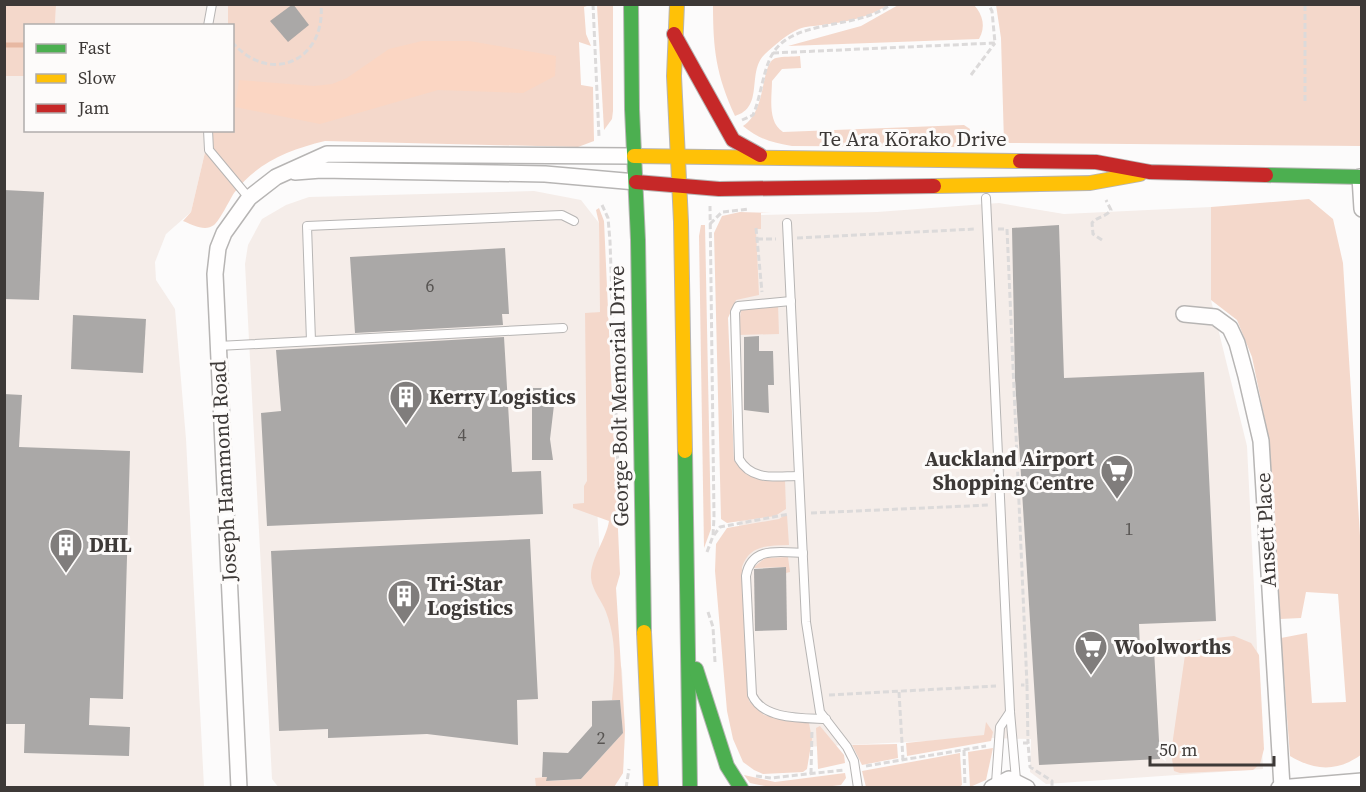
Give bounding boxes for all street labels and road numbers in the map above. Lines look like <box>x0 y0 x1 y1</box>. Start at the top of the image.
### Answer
street label: Te Ara Kōrako Drive <box>819 124 1007 153</box>
street label: George Bolt Memorial Drive <box>602 265 635 527</box>
street label: Joseph Hammond Road <box>203 360 244 583</box>
street label: Ansett Place <box>1248 472 1283 588</box>

